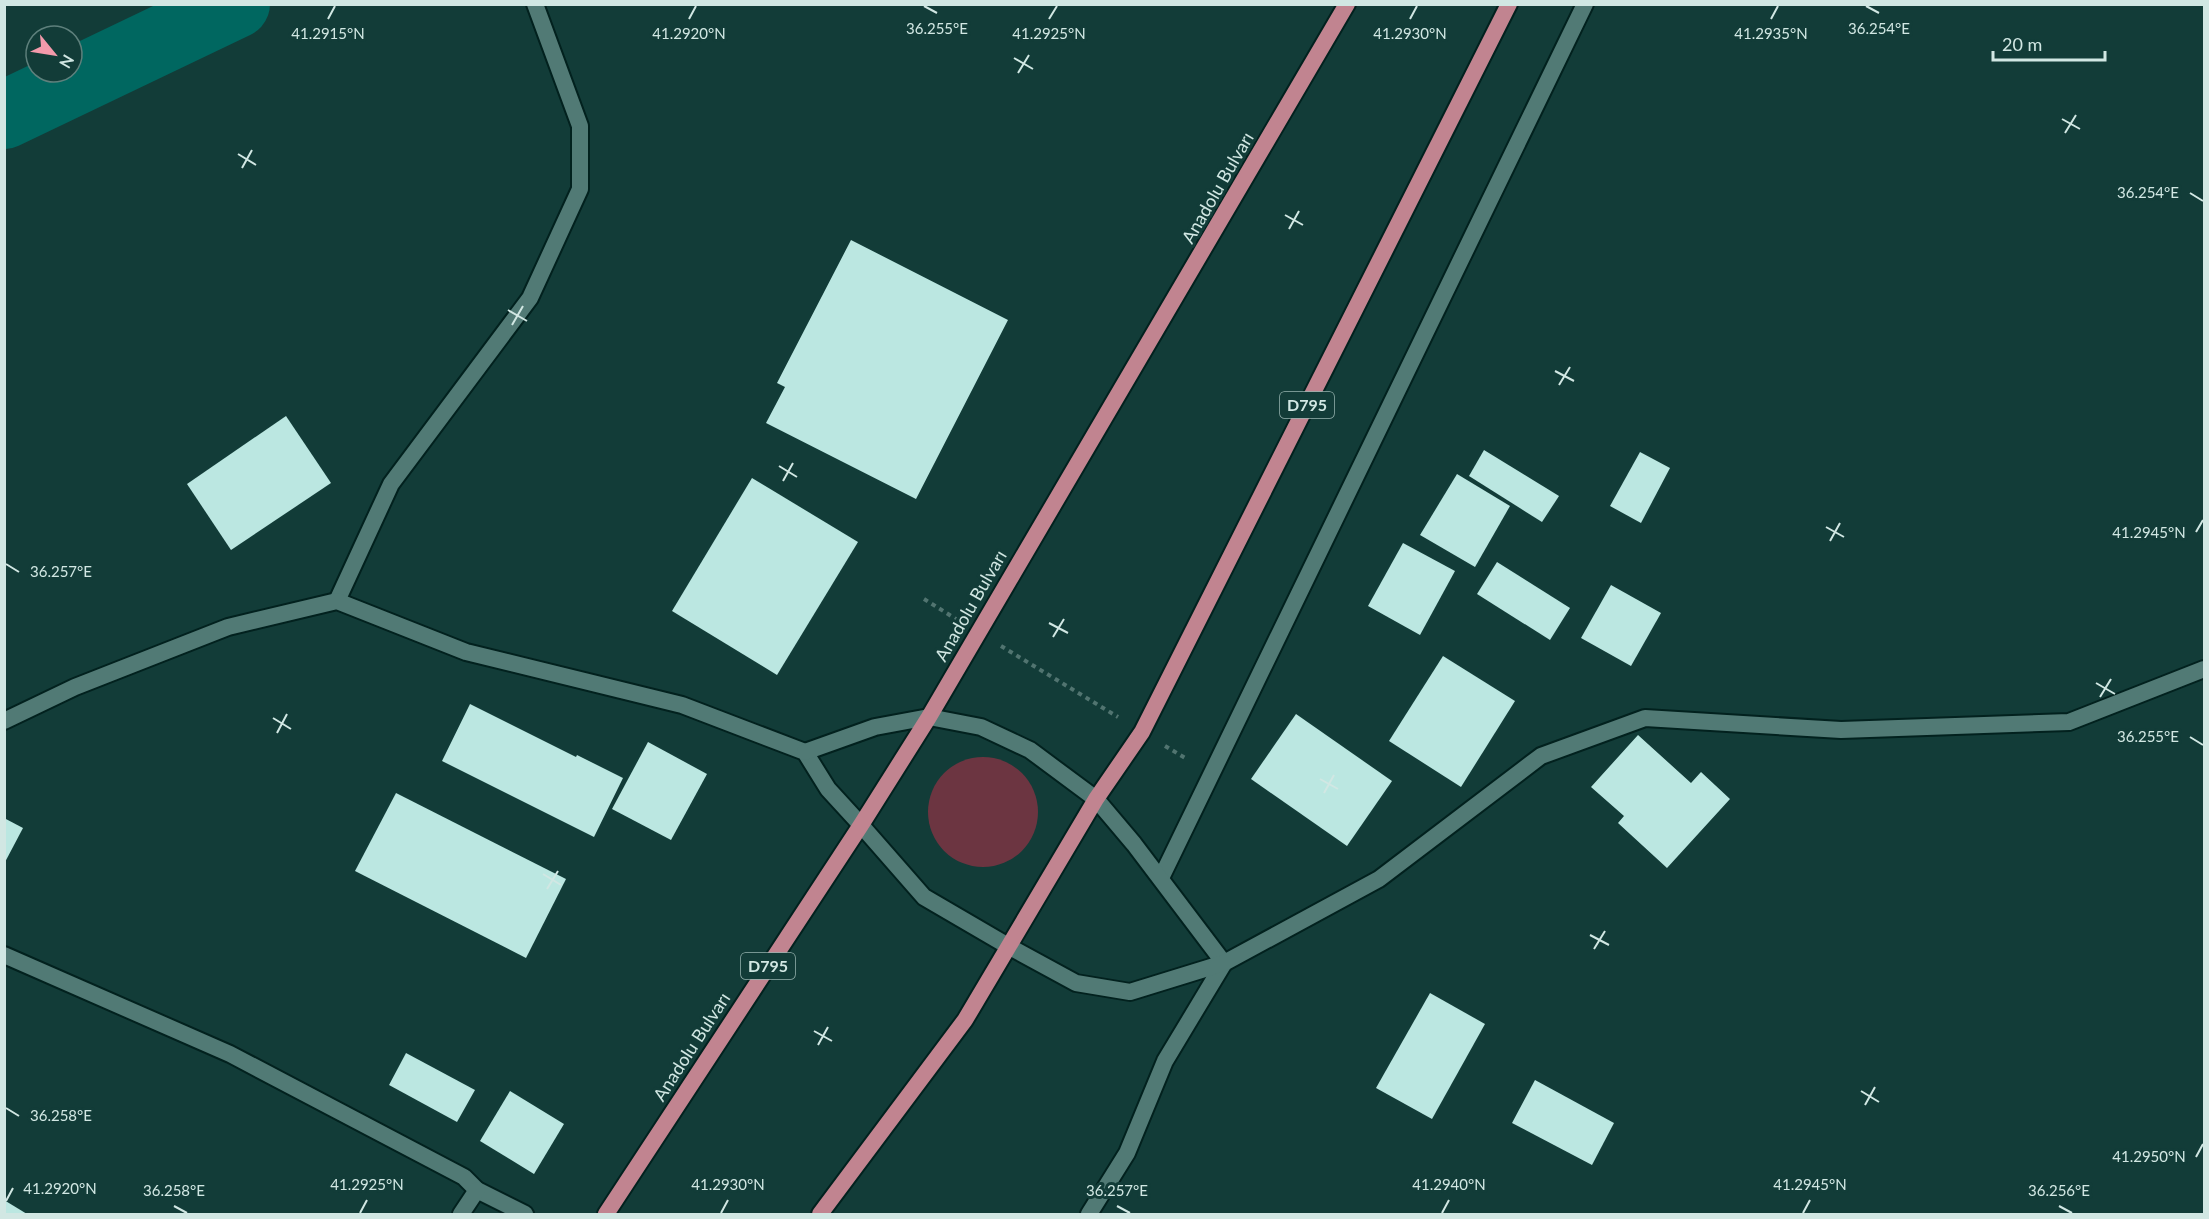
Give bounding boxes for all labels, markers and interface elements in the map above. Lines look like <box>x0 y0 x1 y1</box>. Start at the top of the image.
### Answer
text: 36.255°E <box>906 19 968 37</box>
text: 36.254°E <box>1848 19 1910 37</box>
north arrow <box>24 24 84 84</box>
text: 41.2915°N <box>291 24 365 42</box>
text: 41.2920°N <box>652 24 726 42</box>
text: 41.2925°N <box>1012 24 1086 42</box>
text: 41.2930°N <box>1373 24 1447 42</box>
text: 41.2935°N <box>1734 24 1808 42</box>
scale bar <box>1993 24 2106 62</box>
text: 20 m <box>2002 33 2042 55</box>
text: N <box>56 52 79 72</box>
street label: Anadolu Bulvarı <box>1176 128 1258 247</box>
text: 36.254°E <box>2117 183 2179 201</box>
road number: D795 <box>1280 392 1334 418</box>
text: 41.2945°N <box>2112 523 2186 541</box>
street label: Anadolu Bulvarı <box>929 546 1011 665</box>
text: 36.257°E <box>30 562 92 580</box>
text: 36.255°E <box>2117 727 2179 745</box>
road number: D795 <box>741 953 795 979</box>
street label: Anadolu Bulvarı <box>648 988 734 1105</box>
text: 36.258°E <box>30 1106 92 1124</box>
text: 41.2950°N <box>2112 1147 2186 1165</box>
text: 41.2925°N <box>330 1175 404 1193</box>
text: 41.2930°N <box>691 1175 765 1193</box>
text: 41.2940°N <box>1412 1175 1486 1193</box>
text: 41.2945°N <box>1773 1175 1847 1193</box>
text: 41.2920°N <box>23 1179 97 1197</box>
text: 36.258°E <box>143 1181 205 1199</box>
text: 36.257°E <box>1086 1181 1148 1199</box>
text: 36.256°E <box>2028 1181 2090 1199</box>

